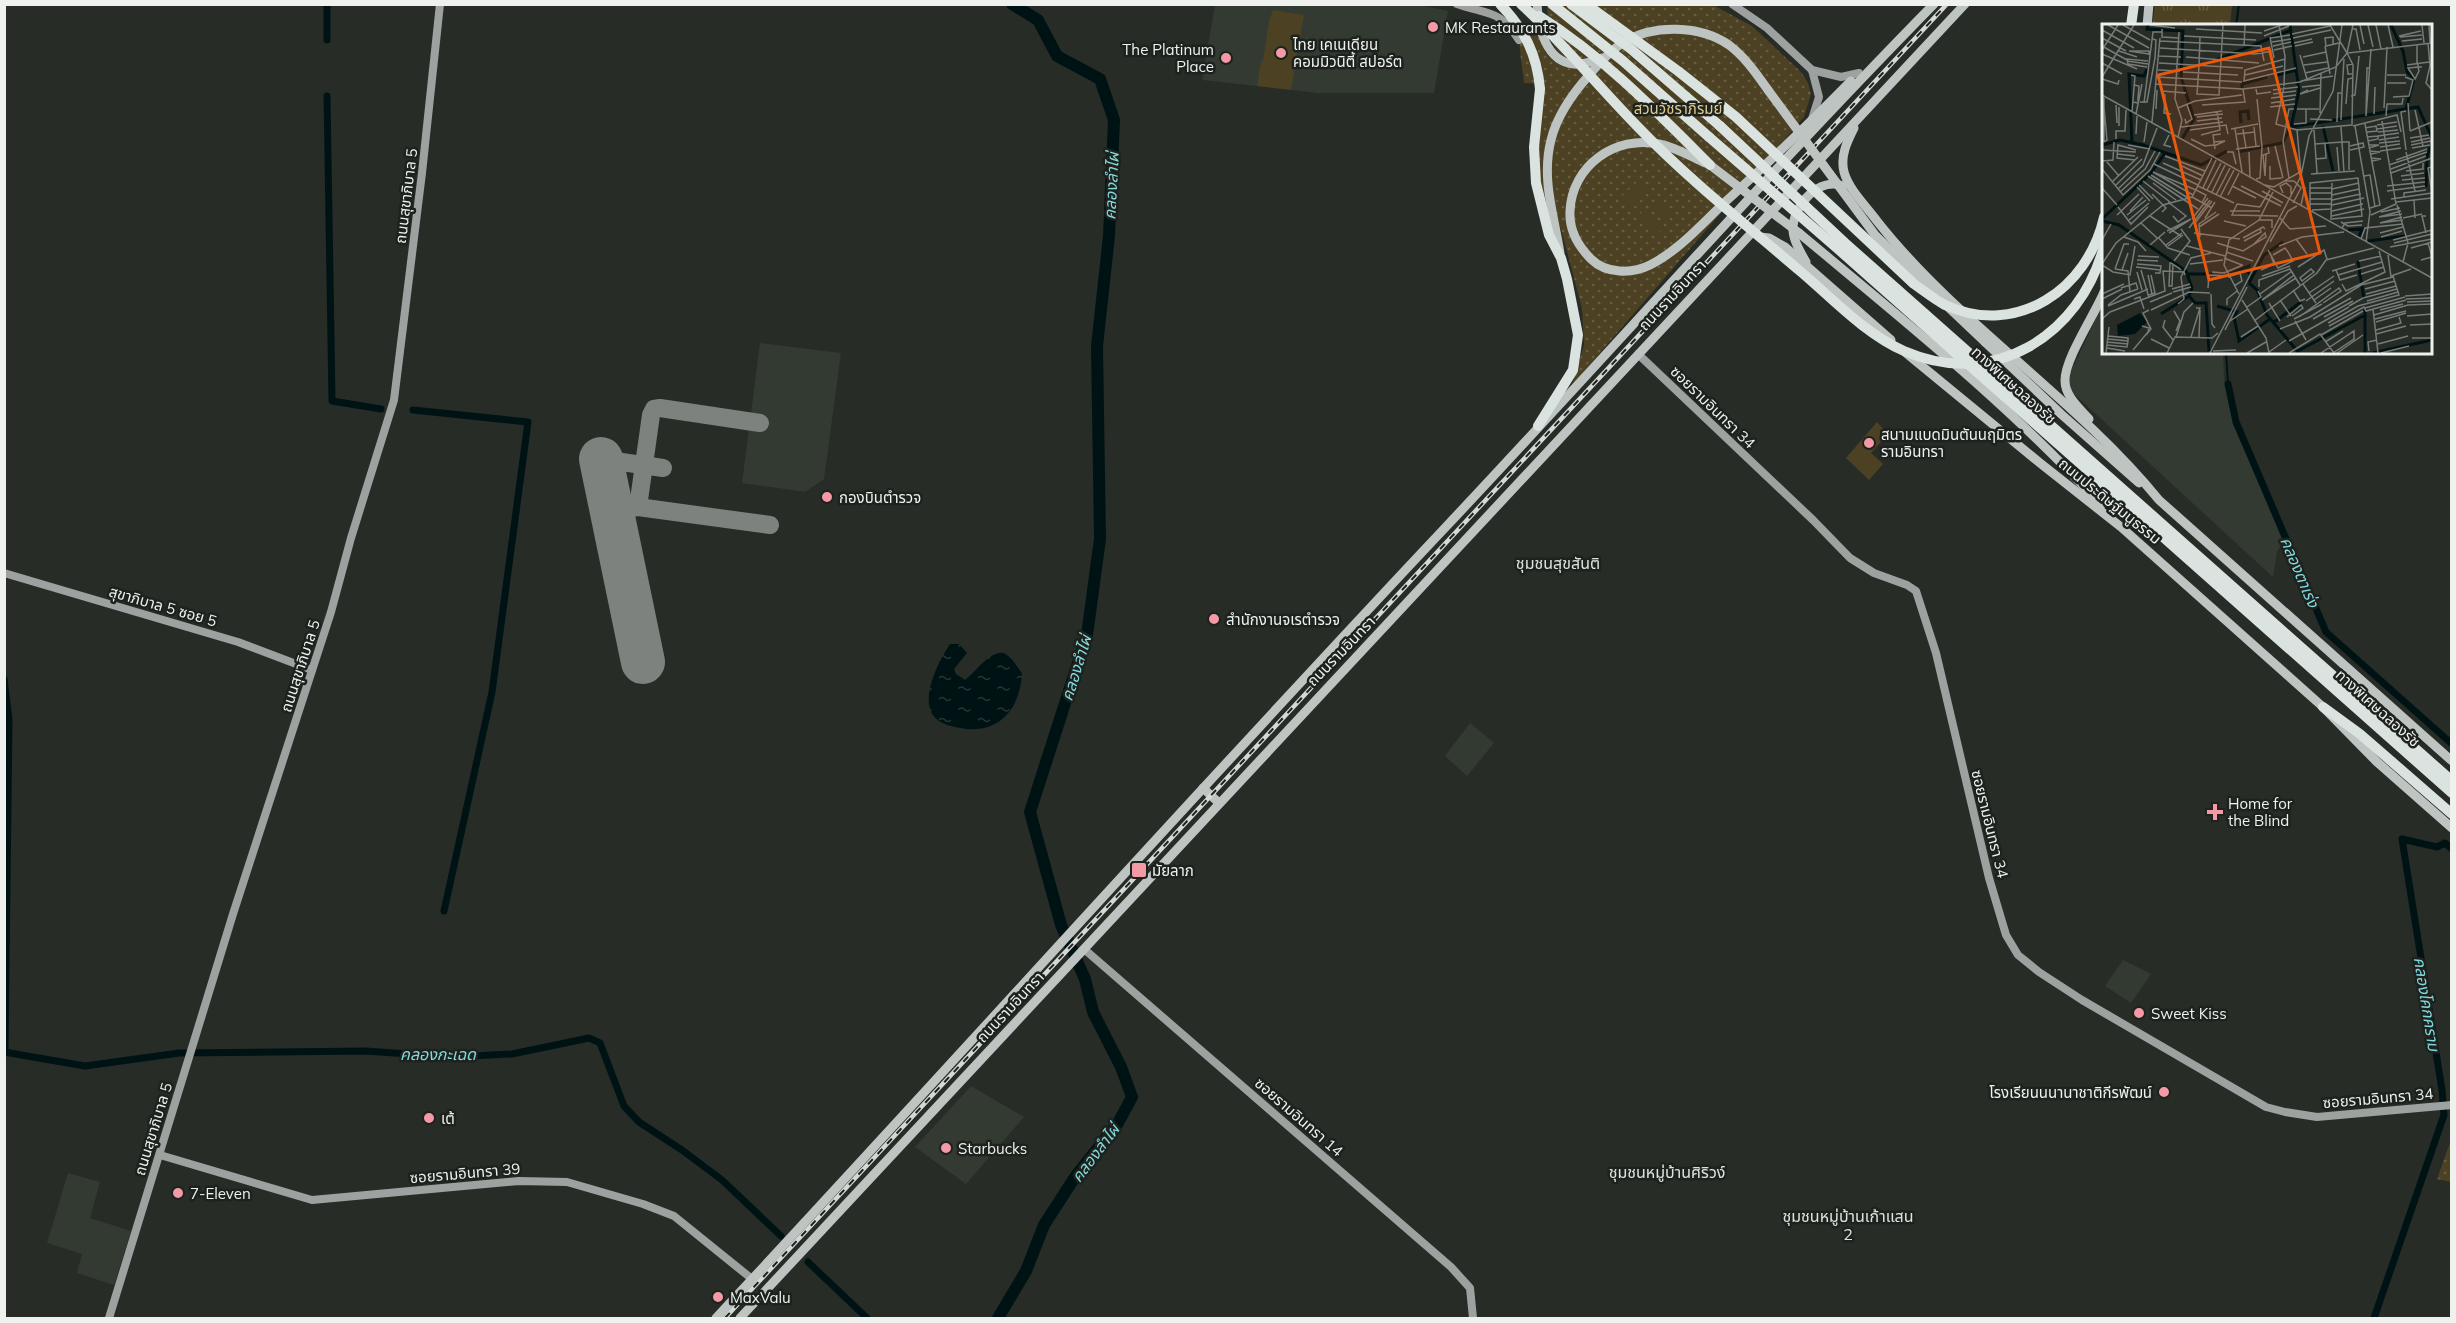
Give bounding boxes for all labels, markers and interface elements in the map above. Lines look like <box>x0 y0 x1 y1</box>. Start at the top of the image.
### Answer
place label: MK Restaurants <box>1445 18 1556 37</box>
marker: MK Restaurants <box>1426 20 1440 34</box>
inset map <box>2102 24 2432 354</box>
place label: ไทย เคเนเดียน คอมมิวนิตี้ สปอร์ต <box>1292 35 1402 71</box>
place label: The Platinum Place <box>1122 40 1214 76</box>
marker: ไทย เคเนเดียน คอมมิวนิตี้ สปอร์ต <box>1274 46 1288 60</box>
marker: The Platinum Place <box>1219 51 1233 65</box>
park label: สวนวัชราภิรมย์ <box>1634 99 1722 118</box>
street label: ถนนสุขาภิบาล 5 <box>391 147 421 245</box>
water label: คลองลำไผ่ <box>1099 150 1123 220</box>
street label: ถนนรามอินทรา <box>1634 255 1710 335</box>
street label: ทางพิเศษฉลองรัช <box>1968 342 2060 428</box>
street label: ซอยรามอินทรา 34 <box>1667 362 1759 452</box>
place label: สนามแบดมินตันนฤมิตร รามอินทรา <box>1881 425 2022 461</box>
marker: สนามแบดมินตันนฤมิตร รามอินทรา <box>1862 436 1876 450</box>
street label: ถนนประดิษฐ์มนูธรรม <box>2055 454 2165 548</box>
place label: กองบินตำรวจ <box>839 488 921 507</box>
marker: กองบินตำรวจ <box>820 490 834 504</box>
water label: คลองตาเร่ง <box>2276 534 2324 611</box>
district label: ชุมชนสุขสันติ <box>1516 553 1600 573</box>
street label: สุขาภิบาล 5 ซอย 5 <box>107 582 219 630</box>
place label: สำนักงานจเรตำรวจ <box>1226 610 1340 629</box>
marker: สำนักงานจเรตำรวจ <box>1207 612 1221 626</box>
street label: ถนนรามอินทรา <box>1303 612 1379 690</box>
street label: ถนนสุขาภิบาล 5 <box>276 617 324 715</box>
water label: คลองลำไผ่ <box>1057 631 1096 703</box>
street label: ทางพิเศษฉลองรัช <box>2332 665 2424 751</box>
street label: ซอยรามอินทรา 34 <box>1967 768 2013 880</box>
place label: Home for the Blind <box>2228 794 2293 830</box>
marker: Home for the Blind <box>2206 803 2224 821</box>
marker: มัยลาภ <box>1130 861 1148 879</box>
place label: มัยลาภ <box>1152 861 1194 880</box>
water label: คลองโคกคราม <box>2410 956 2444 1054</box>
street label: ถนนรามอินทรา <box>972 967 1048 1047</box>
place label: Sweet Kiss <box>2151 1004 2227 1023</box>
marker: Sweet Kiss <box>2132 1006 2146 1020</box>
water label: คลองกะเฉด <box>400 1044 477 1064</box>
street label: ซอยรามอินทรา 14 <box>1251 1074 1347 1160</box>
street label: ถนนสุขาภิบาล 5 <box>130 1080 176 1178</box>
place label: โรงเรียนนนานาชาติกีรพัฒน์ <box>1989 1083 2152 1102</box>
street label: ซอยรามอินทรา 34 <box>2322 1084 2434 1112</box>
marker: โรงเรียนนนานาชาติกีรพัฒน์ <box>2157 1085 2171 1099</box>
place label: เต้ <box>441 1109 455 1128</box>
marker: เต้ <box>422 1111 436 1125</box>
water label: คลองลำไผ่ <box>1067 1118 1125 1186</box>
place label: Starbucks <box>958 1139 1027 1158</box>
marker: Starbucks <box>939 1141 953 1155</box>
street label: ซอยรามอินทรา 39 <box>409 1159 521 1187</box>
district label: ชุมชนหมู่บ้านศิริวง์ <box>1609 1162 1725 1182</box>
place label: 7-Eleven <box>190 1184 251 1203</box>
marker: 7-Eleven <box>171 1186 185 1200</box>
district label: ชุมชนหมู่บ้านเก้าแสน 2 <box>1782 1206 1914 1244</box>
place label: MaxValu <box>730 1288 791 1307</box>
marker: MaxValu <box>711 1290 725 1304</box>

